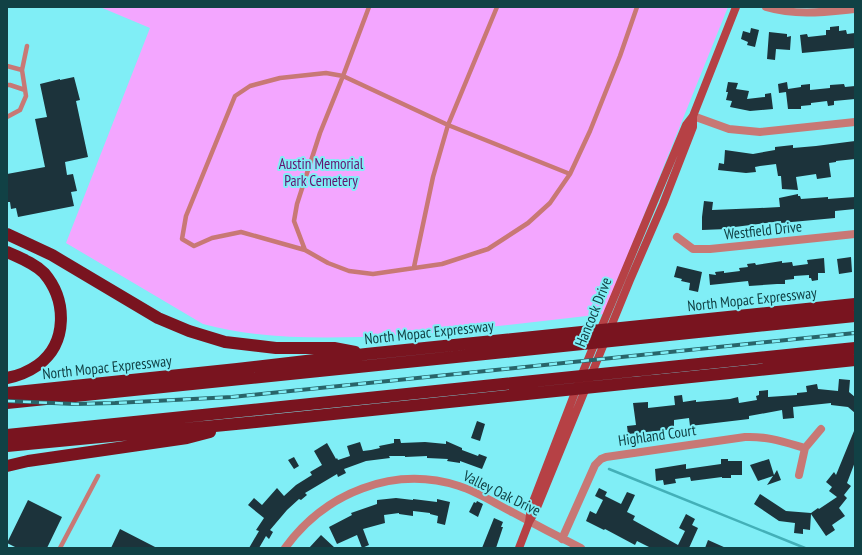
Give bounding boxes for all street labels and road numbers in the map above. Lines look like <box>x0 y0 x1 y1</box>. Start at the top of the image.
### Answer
street label: Westfield Drive <box>723 216 803 244</box>
street label: Hancock Drive <box>570 274 616 350</box>
street label: North Mopac Expressway <box>686 283 818 315</box>
street label: North Mopac Expressway <box>363 316 495 348</box>
street label: North Mopac Expressway <box>41 351 173 383</box>
street label: Highland Court <box>617 420 697 450</box>
street label: Valley Oak Drive <box>459 466 544 520</box>

